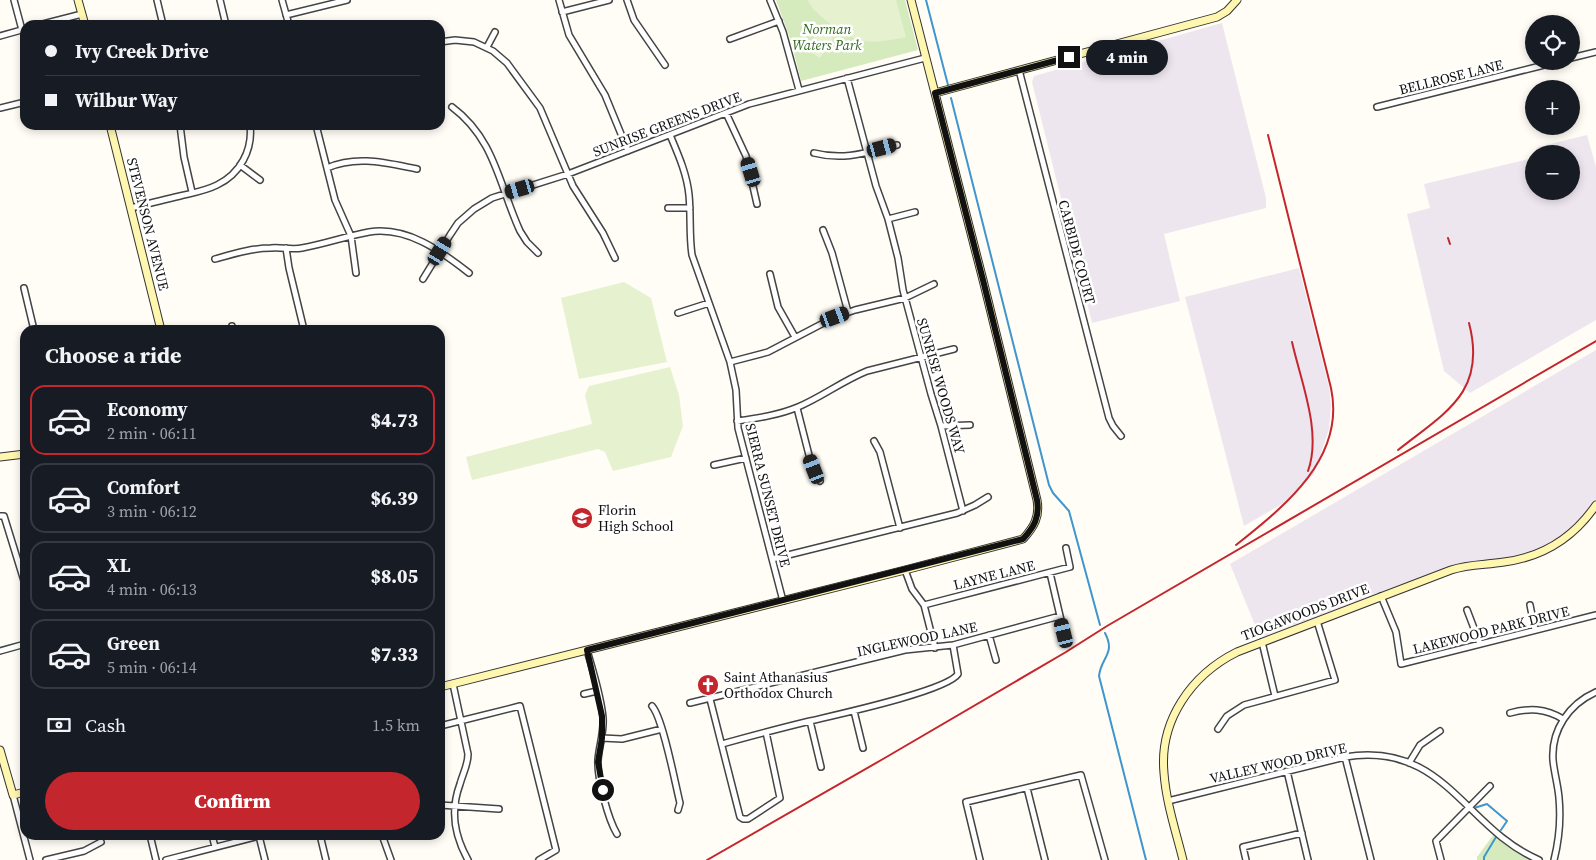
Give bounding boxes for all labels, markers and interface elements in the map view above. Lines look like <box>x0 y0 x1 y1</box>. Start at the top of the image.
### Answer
map controls <box>1525 15 1580 200</box>
button: locate <box>1525 15 1580 70</box>
park label: Norman Waters Park <box>792 19 862 55</box>
text: Ivy Creek Drive <box>75 38 209 64</box>
callout: 4 min <box>1086 40 1169 74</box>
route end <box>1058 46 1080 68</box>
text: 4 min <box>1106 46 1148 68</box>
street label: BELLROSE LANE <box>1397 54 1505 100</box>
button: + <box>1525 80 1580 135</box>
street label: SUNRISE GREENS DRIVE <box>590 86 744 162</box>
text: Wilbur Way <box>75 87 178 113</box>
car <box>865 137 898 159</box>
button: − <box>1525 145 1580 200</box>
car <box>739 155 762 189</box>
street label: STEVENSON AVENUE <box>122 156 174 292</box>
car <box>503 178 536 200</box>
street label: CARBIDE COURT <box>1053 198 1101 307</box>
car <box>425 234 454 268</box>
car <box>818 305 851 329</box>
street label: SUNRISE WOODS WAY <box>912 316 970 457</box>
text: Choose a ride <box>45 340 182 370</box>
text: Economy <box>107 396 188 422</box>
icon: car <box>47 398 92 443</box>
text: $4.73 <box>370 407 418 433</box>
street label: SIERRA SUNSET DRIVE <box>740 421 796 569</box>
text: 2 min · 06:11 <box>107 422 197 444</box>
car <box>801 452 826 486</box>
text: Comfort <box>107 474 180 500</box>
icon: car <box>47 476 92 521</box>
text: $6.39 <box>370 485 418 511</box>
text: 3 min · 06:12 <box>107 500 197 522</box>
place label: Florin High School <box>598 500 674 536</box>
school or university icon: Florin High School <box>570 506 594 530</box>
text: XL <box>107 552 130 578</box>
icon: car <box>47 554 92 599</box>
street label: LAYNE LANE <box>951 555 1037 595</box>
text: $8.05 <box>370 563 418 589</box>
text: 4 min · 06:13 <box>107 578 197 600</box>
street label: TIOGAWOODS DRIVE <box>1238 578 1372 646</box>
street label: LAKEWOOD PARK DRIVE <box>1411 601 1571 659</box>
street label: INGLEWOOD LANE <box>855 616 979 662</box>
car <box>1053 617 1074 649</box>
text: Green <box>107 630 160 656</box>
icon: car <box>47 632 92 677</box>
text: $7.33 <box>370 641 418 667</box>
text: 5 min · 06:14 <box>107 656 197 678</box>
place label: Saint Athanasius Orthodox Church <box>724 667 833 703</box>
church icon: Saint Athanasius Orthodox Church <box>696 673 720 697</box>
icon: cash <box>45 711 73 739</box>
text: Cash <box>85 712 126 738</box>
text: 1.5 km <box>372 714 420 736</box>
street label: VALLEY WOOD DRIVE <box>1208 738 1348 788</box>
button: Confirm <box>45 772 420 830</box>
route start <box>592 779 614 801</box>

